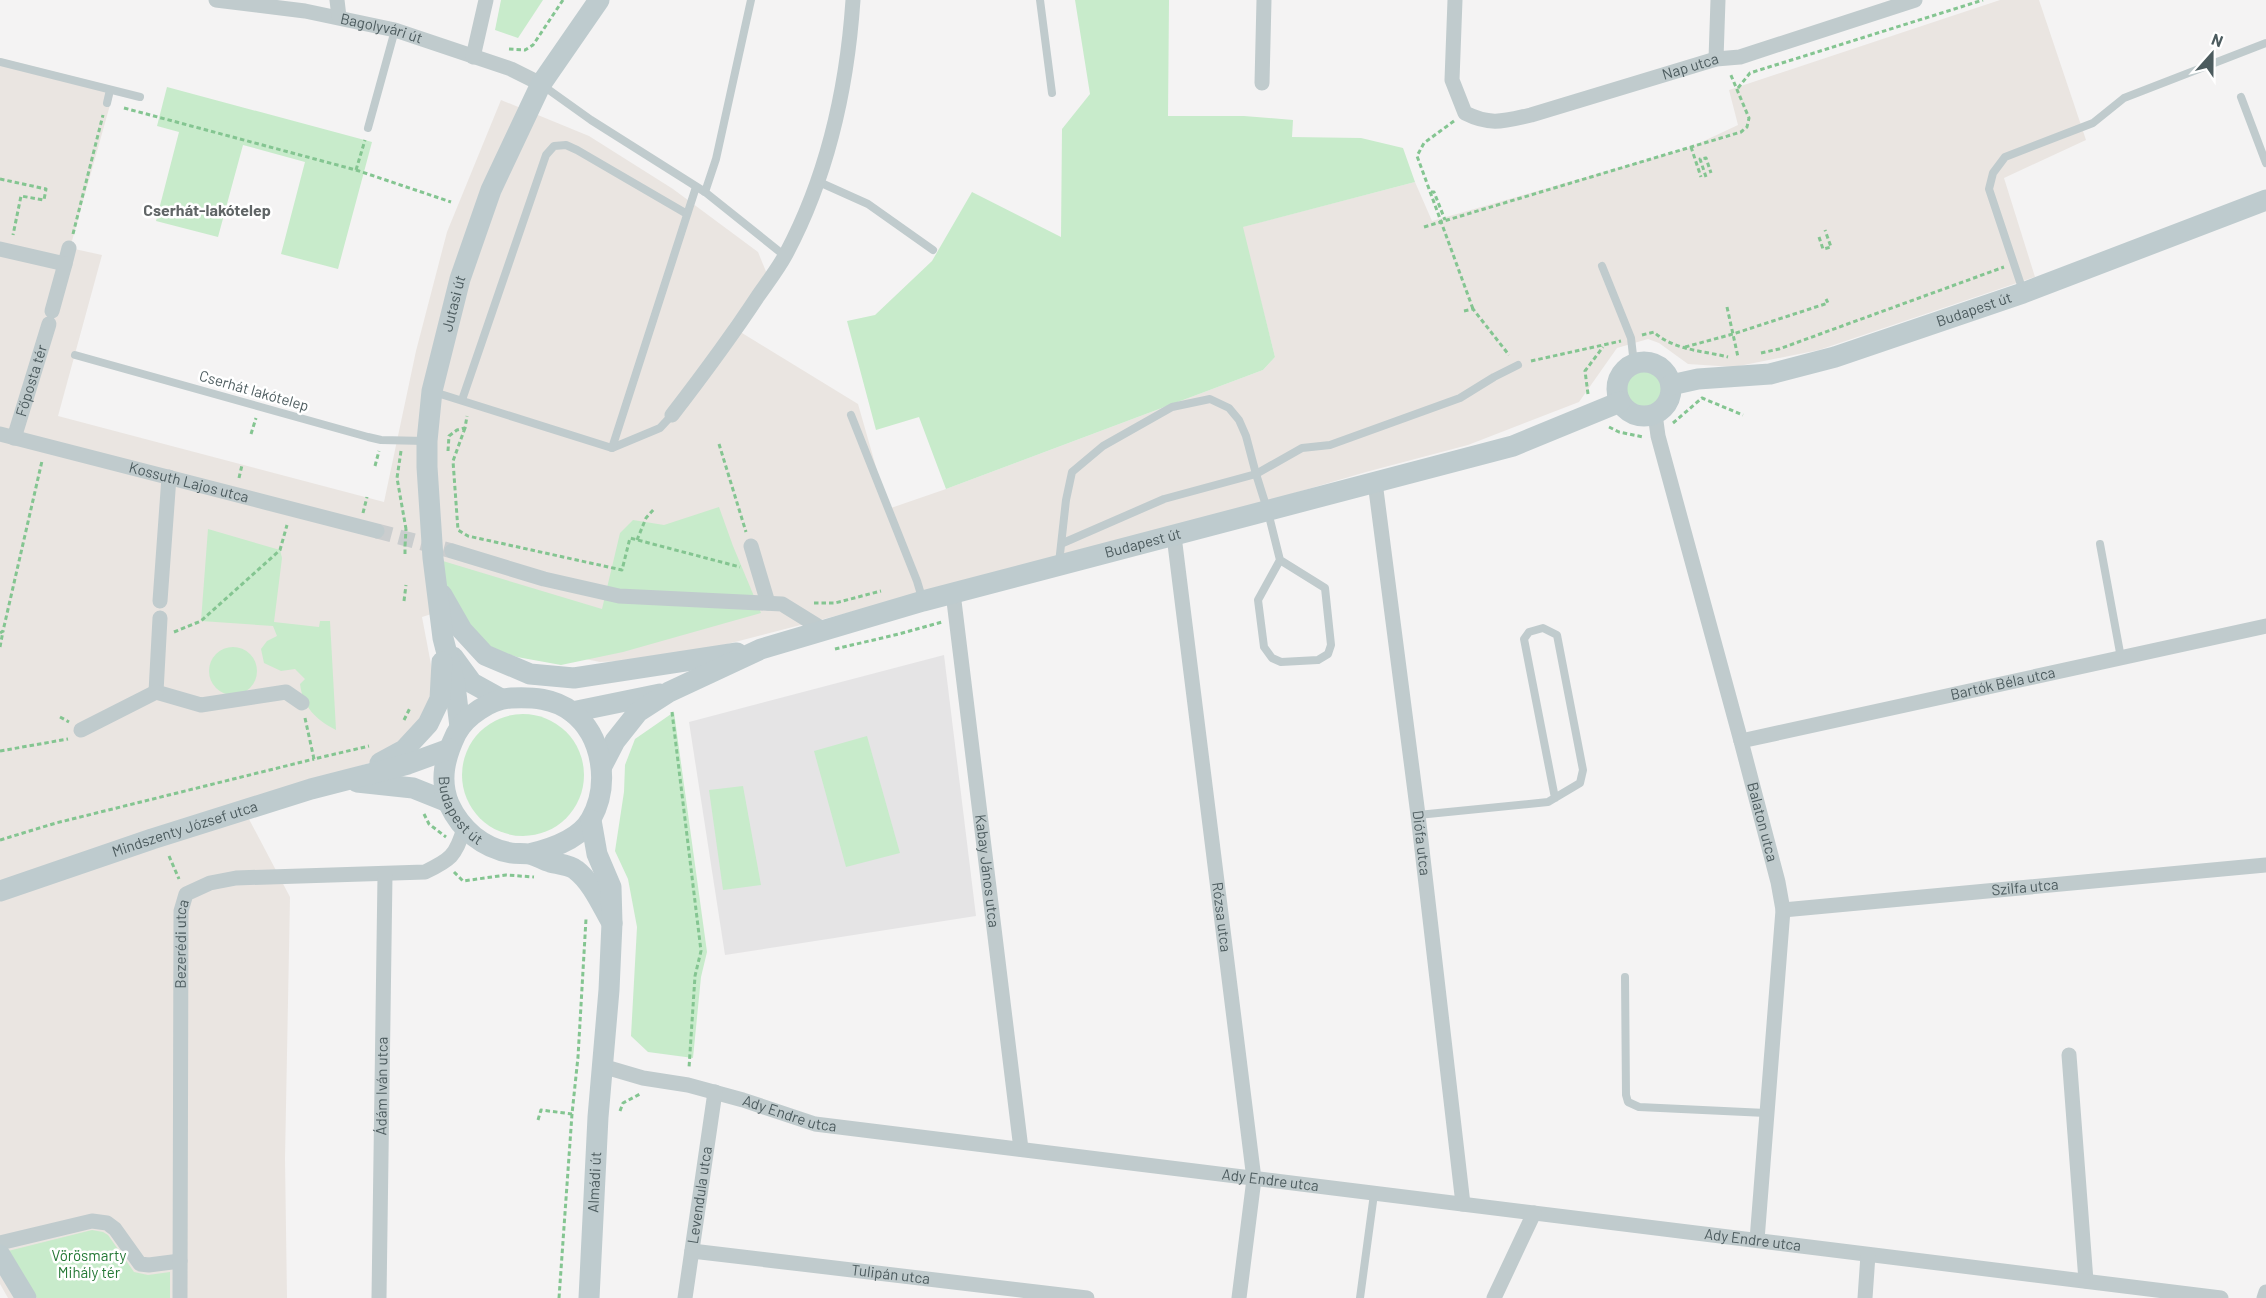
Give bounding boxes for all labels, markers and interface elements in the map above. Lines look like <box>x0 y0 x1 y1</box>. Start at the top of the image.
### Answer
street label: Bagolyvári út <box>339 9 425 47</box>
north arrow <box>2182 24 2242 84</box>
text: N <box>2209 29 2226 50</box>
street label: Nap utca <box>1660 49 1720 83</box>
district label: Cserhát-lakótelep <box>143 200 271 219</box>
street label: Jutasi út <box>437 272 469 333</box>
street label: Budapest út <box>1934 288 2014 330</box>
street label: Főposta tér <box>11 342 50 419</box>
street label: Cserhát lakótelep <box>197 366 311 414</box>
street label: Kossuth Lajos utca <box>127 458 251 506</box>
street label: Budapest út <box>1102 524 1183 561</box>
street label: Bartók Béla utca <box>1948 662 2057 703</box>
street label: Budapest út <box>436 776 487 848</box>
street label: Balaton utca <box>1744 780 1782 863</box>
street label: Mindszenty József utca <box>109 796 260 860</box>
street label: Diófa utca <box>1410 809 1435 877</box>
street label: Kabay János utca <box>972 813 1004 929</box>
street label: Szilfa utca <box>1991 874 2059 899</box>
street label: Rózsa utca <box>1209 881 1236 953</box>
street label: Bezerédi utca <box>170 897 192 989</box>
street label: Ádám Iván utca <box>371 1037 391 1135</box>
street label: Ady Endre utca <box>740 1091 838 1135</box>
street label: Levendula utca <box>683 1145 715 1245</box>
street label: Almádi út <box>583 1151 604 1213</box>
street label: Ady Endre utca <box>1221 1164 1320 1194</box>
street label: Ady Endre utca <box>1703 1224 1802 1254</box>
park label: Vörösmarty Mihály tér <box>52 1246 127 1281</box>
street label: Tulipán utca <box>850 1260 931 1287</box>

